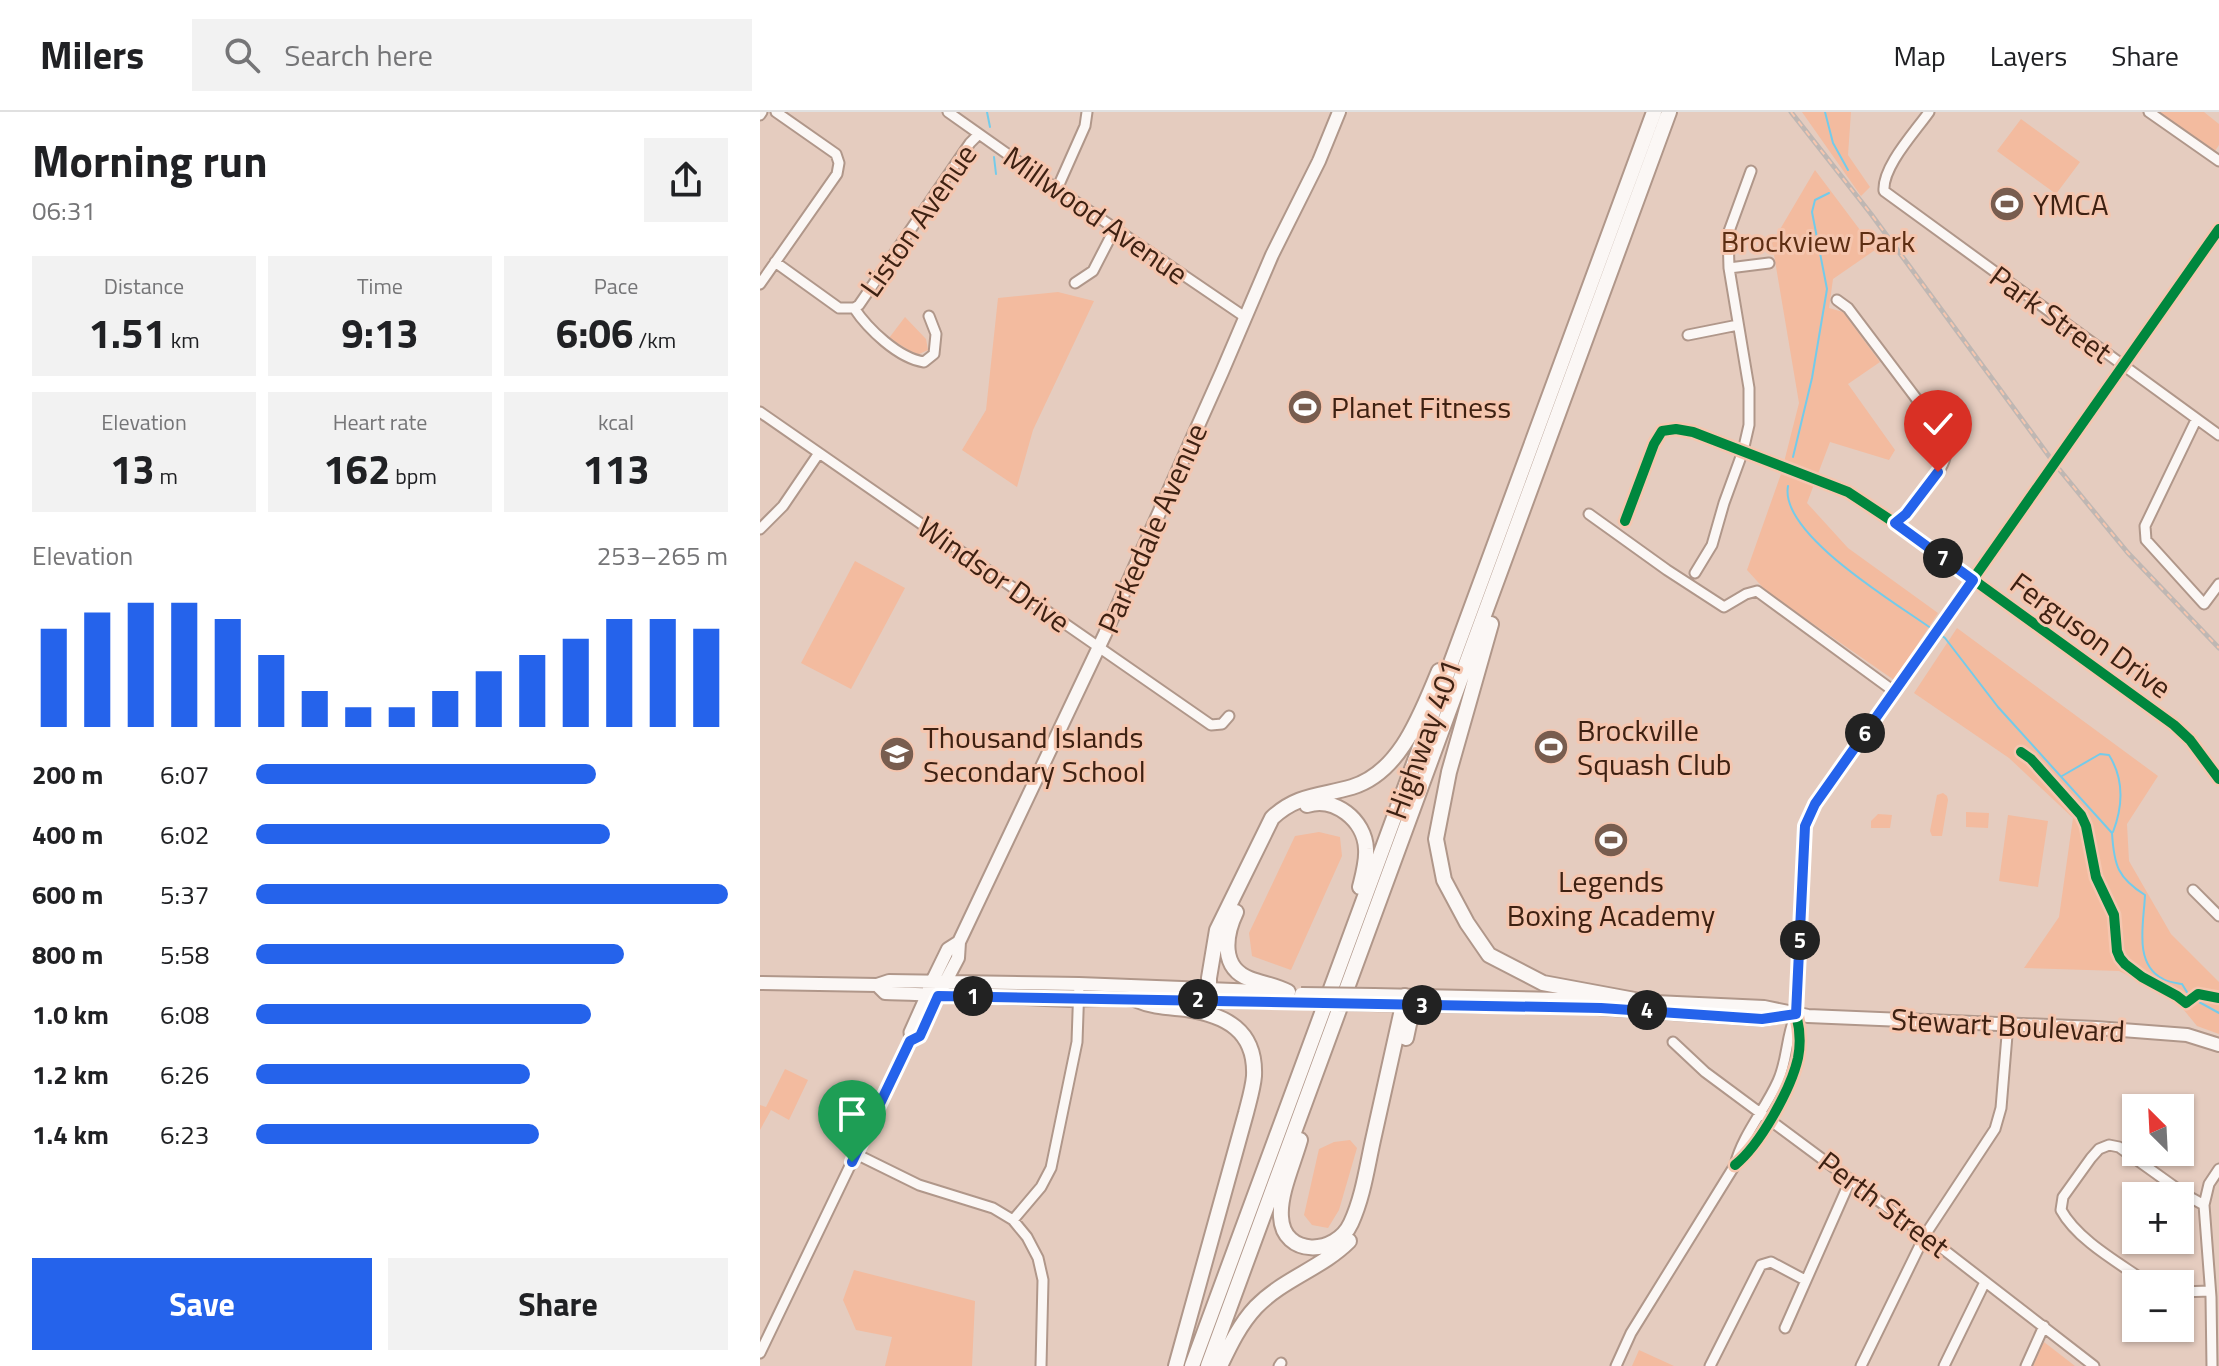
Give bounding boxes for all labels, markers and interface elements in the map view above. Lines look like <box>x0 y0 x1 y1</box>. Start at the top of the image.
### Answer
search box <box>192 19 752 91</box>
text: Milers <box>40 26 144 84</box>
text: Search here <box>284 32 433 78</box>
icon: search <box>220 33 264 77</box>
text: Map <box>1893 34 1946 77</box>
text: Layers <box>1990 34 2067 77</box>
text: Share <box>2111 34 2179 77</box>
text: Morning run <box>32 127 268 194</box>
street label: Liston Avenue <box>848 134 988 306</box>
street label: Millwood Avenue <box>994 134 1198 296</box>
button: share <box>644 138 728 222</box>
place label: YMCA <box>2033 181 2109 227</box>
sports icon: YMCA <box>1988 185 2026 223</box>
text: 06:31 <box>32 191 96 230</box>
park label: Brockview Park <box>1721 218 1915 264</box>
street label: Park Street <box>1980 254 2122 374</box>
text: Distance <box>104 269 184 303</box>
text: Time <box>357 269 403 303</box>
text: Pace <box>594 269 638 303</box>
text: 1.51 <box>88 303 166 364</box>
text: 9:13 <box>341 303 419 364</box>
text: 6:06 <box>556 303 633 364</box>
text: km <box>166 323 200 357</box>
text: /km <box>633 323 676 357</box>
place label: Planet Fitness <box>1331 384 1511 430</box>
sports icon: Planet Fitness <box>1286 388 1324 426</box>
pin <box>1904 390 1972 472</box>
icon: check <box>1916 402 1960 446</box>
text: Elevation <box>101 405 187 439</box>
text: Heart rate <box>333 405 427 439</box>
text: kcal <box>598 405 634 439</box>
street label: Parkedale Avenue <box>1085 416 1219 640</box>
text: 13 <box>110 439 155 500</box>
text: 162 <box>323 439 390 500</box>
text: 113 <box>582 439 650 500</box>
text: m <box>155 459 178 493</box>
text: bpm <box>390 459 437 493</box>
street label: Windsor Drive <box>908 504 1080 644</box>
text: Elevation <box>32 536 133 575</box>
text: 253–265 m <box>597 536 728 575</box>
pin: 7 <box>1923 538 1963 578</box>
text: 7 <box>1937 541 1949 575</box>
street label: Ferguson Drive <box>2001 561 2181 709</box>
street label: Highway 401 <box>1373 653 1473 825</box>
place label: Brockville Squash Club <box>1577 707 1732 787</box>
pin: 6 <box>1845 713 1885 753</box>
place label: Thousand Islands Secondary School <box>923 714 1146 794</box>
text: 6 <box>1859 716 1871 750</box>
sports icon: Brockville Squash Club <box>1532 728 1570 766</box>
school or university icon: Thousand Islands Secondary School <box>878 735 916 773</box>
text: 200 m <box>32 755 103 794</box>
text: 6:07 <box>160 755 209 794</box>
text: 400 m <box>32 815 103 854</box>
text: 6:02 <box>160 815 209 854</box>
sports icon: Legends Boxing Academy <box>1592 821 1630 859</box>
place label: Legends Boxing Academy <box>1507 858 1715 938</box>
text: 600 m <box>32 875 103 914</box>
text: 5:37 <box>160 875 209 914</box>
pin: 5 <box>1780 920 1820 960</box>
text: 5 <box>1794 923 1806 957</box>
text: 800 m <box>32 935 103 974</box>
text: 5:58 <box>160 935 209 974</box>
pin: 1 <box>953 976 993 1016</box>
text: 1 <box>967 979 979 1013</box>
pin: 2 <box>1178 979 1218 1019</box>
text: 2 <box>1192 982 1204 1016</box>
pin: 3 <box>1402 985 1442 1025</box>
text: 3 <box>1416 988 1428 1022</box>
pin: 4 <box>1627 990 1667 1030</box>
text: 4 <box>1641 993 1653 1027</box>
text: 1.0 km <box>32 995 109 1034</box>
text: 6:08 <box>160 995 209 1034</box>
street label: Stewart Boulevard <box>1890 996 2126 1054</box>
text: 1.2 km <box>32 1055 109 1094</box>
text: 6:26 <box>160 1055 209 1094</box>
pin <box>818 1080 886 1162</box>
icon: arrive <box>830 1092 874 1136</box>
north arrow <box>2122 1094 2194 1166</box>
map controls <box>2122 1094 2194 1342</box>
text: 1.4 km <box>32 1115 109 1154</box>
text: 6:23 <box>160 1115 209 1154</box>
street label: Perth Street <box>1809 1139 1960 1269</box>
button: + <box>2122 1182 2194 1254</box>
button: Save <box>32 1258 372 1350</box>
button: Share <box>388 1258 728 1350</box>
button: − <box>2122 1270 2194 1342</box>

